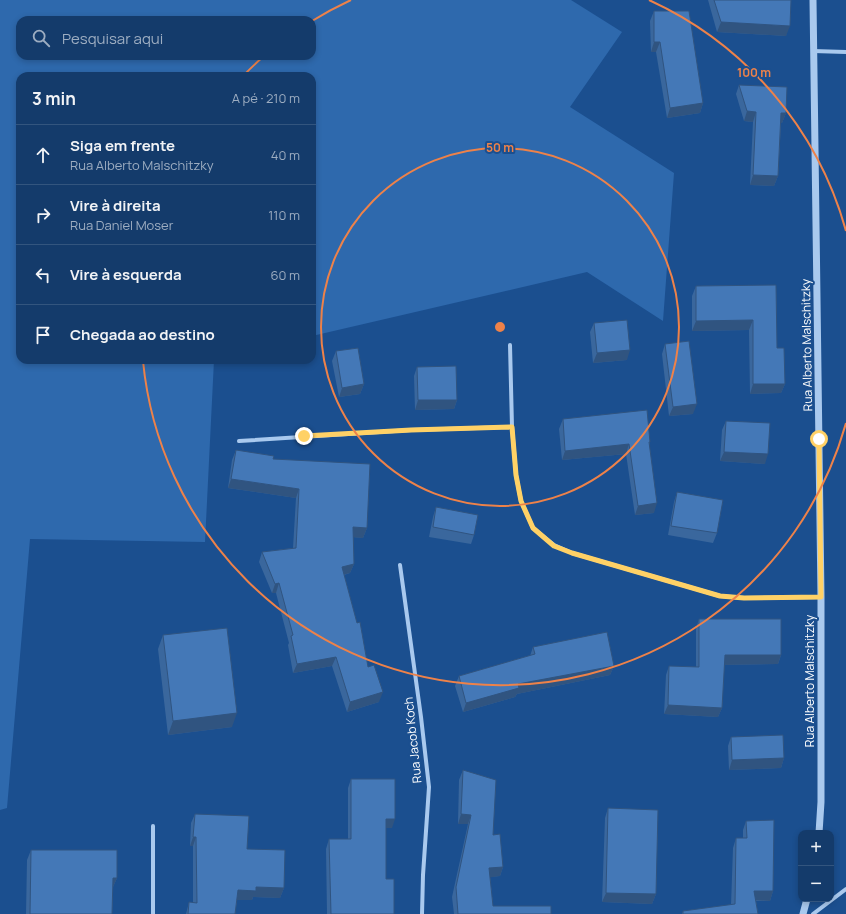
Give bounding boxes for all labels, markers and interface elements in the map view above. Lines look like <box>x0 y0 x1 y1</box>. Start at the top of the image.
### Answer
search box <box>16 16 316 60</box>
icon: search <box>30 27 52 49</box>
text: Pesquisar aqui <box>62 28 163 49</box>
text: 100 m <box>737 64 771 81</box>
text: 3 min <box>32 87 76 110</box>
text: A pé · 210 m <box>232 89 300 107</box>
text: Siga em frente <box>70 135 175 156</box>
text: 50 m <box>486 139 514 156</box>
icon: ahead <box>32 144 54 166</box>
text: 40 m <box>271 146 300 164</box>
text: Rua Alberto Malschitzky <box>70 156 214 174</box>
text: Vire à direita <box>70 195 161 216</box>
icon: right <box>32 204 54 226</box>
text: 110 m <box>268 206 300 224</box>
text: Rua Daniel Moser <box>70 216 173 234</box>
icon: left <box>32 264 54 286</box>
text: Vire à esquerda <box>70 264 182 285</box>
text: 60 m <box>270 266 300 284</box>
street label: Rua Alberto Malschitzky <box>797 278 816 411</box>
centre of rings <box>493 320 507 334</box>
icon: arrive <box>32 324 54 346</box>
text: Chegada ao destino <box>70 324 215 345</box>
route end <box>295 427 313 445</box>
route start <box>810 430 828 448</box>
street label: Rua Alberto Malschitzky <box>801 614 818 747</box>
street label: Rua Jacob Koch <box>400 696 425 784</box>
map controls <box>798 830 834 902</box>
button: + <box>798 830 834 866</box>
button: − <box>798 866 834 902</box>

